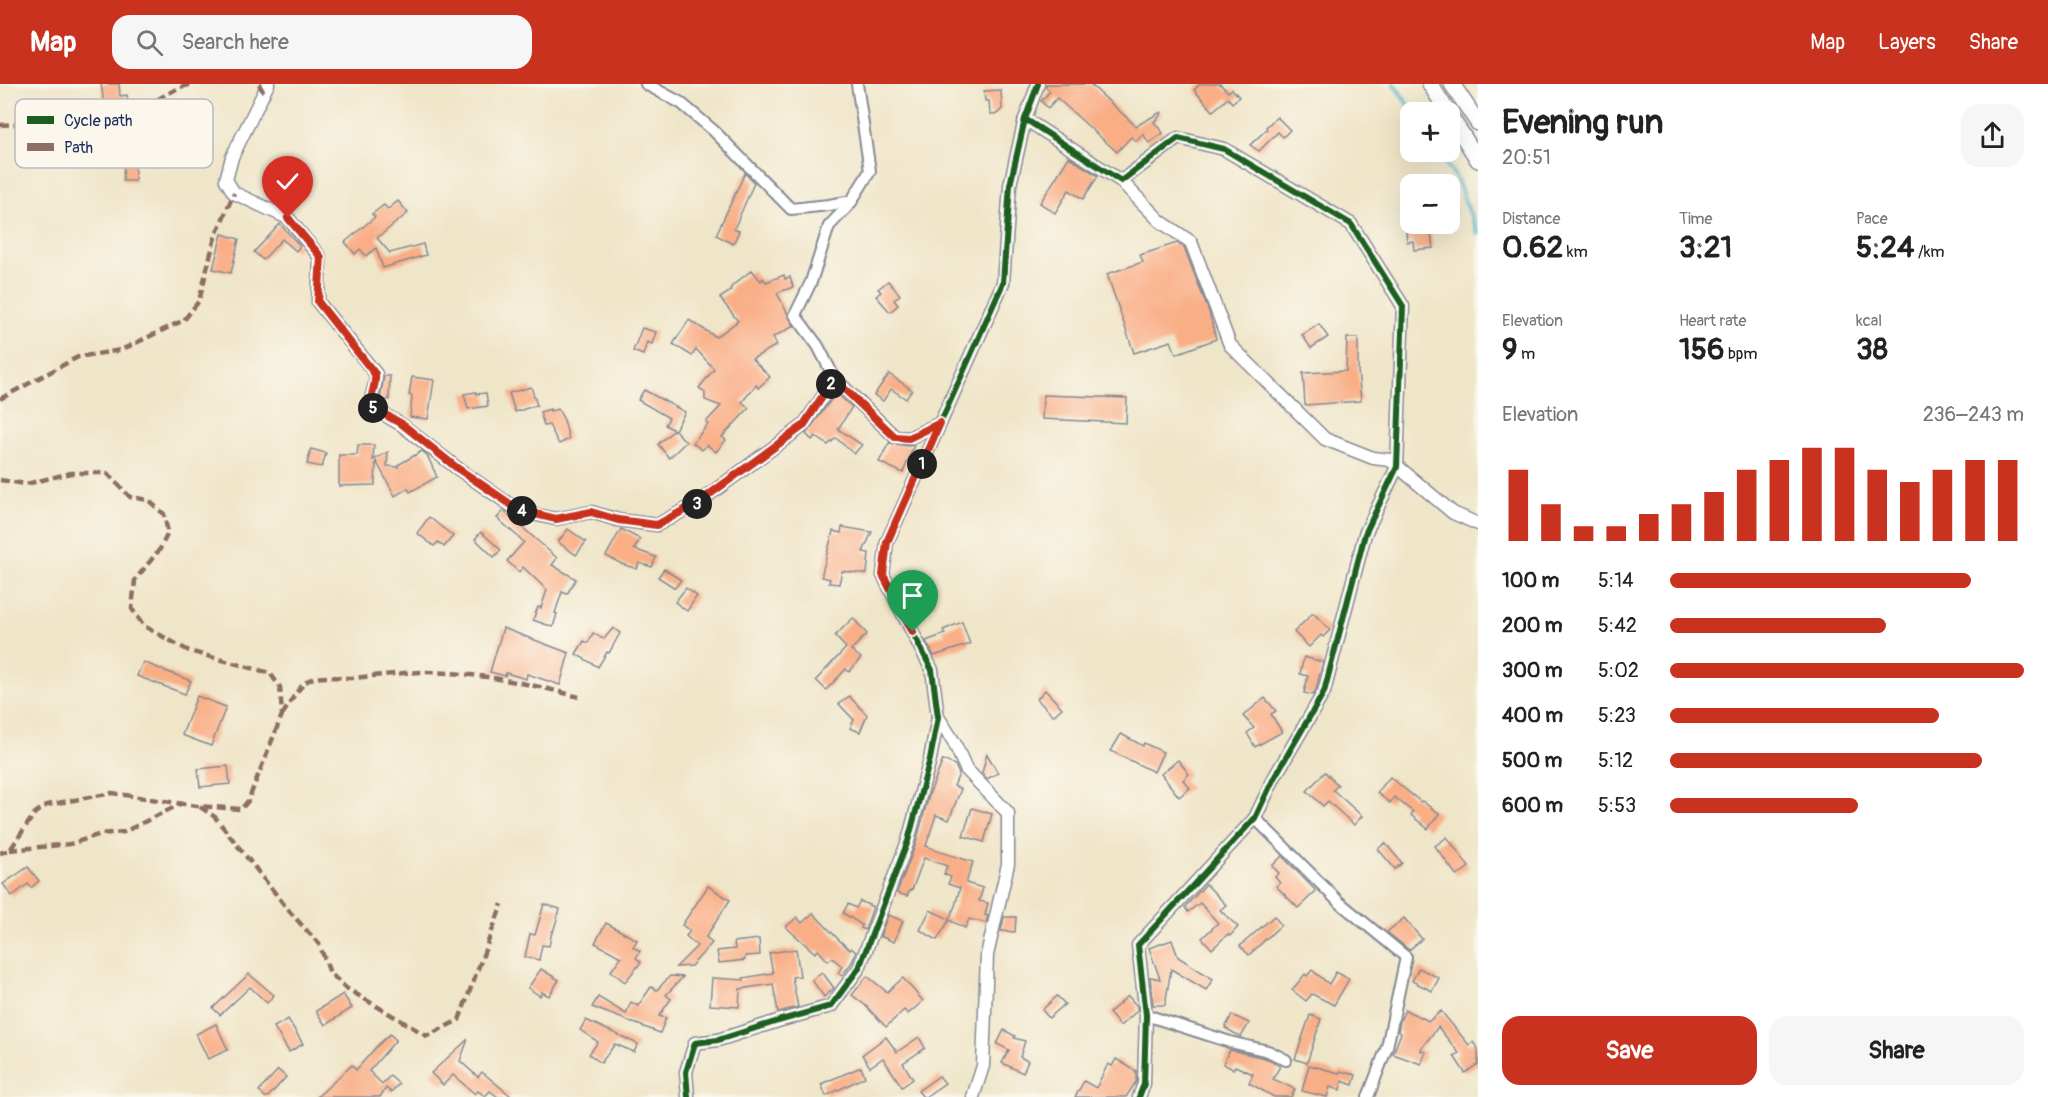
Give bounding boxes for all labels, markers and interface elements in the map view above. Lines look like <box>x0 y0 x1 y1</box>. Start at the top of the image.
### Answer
search box <box>112 15 532 69</box>
text: Map <box>30 25 76 60</box>
icon: search <box>133 26 166 59</box>
text: Search here <box>181 28 289 56</box>
text: Map <box>1810 29 1845 56</box>
text: Layers <box>1878 29 1936 56</box>
text: Share <box>1969 29 2018 56</box>
legend <box>15 99 213 168</box>
map controls <box>1400 102 1460 234</box>
button: + <box>1400 102 1460 162</box>
text: Evening run <box>1502 102 1663 143</box>
button: share <box>1961 104 2024 167</box>
text: Cycle path <box>64 111 132 131</box>
text: Path <box>64 138 93 158</box>
text: 20:51 <box>1502 145 1551 170</box>
pin <box>262 156 313 218</box>
icon: check <box>271 165 304 198</box>
button: − <box>1400 174 1460 234</box>
text: Distance <box>1502 209 1561 229</box>
text: Time <box>1679 209 1712 229</box>
text: Pace <box>1856 209 1888 229</box>
text: 0.62 <box>1502 229 1563 266</box>
text: 3:21 <box>1679 229 1732 266</box>
text: 5:24 <box>1856 229 1914 266</box>
text: km <box>1563 242 1588 262</box>
text: /km <box>1914 242 1945 262</box>
text: Elevation <box>1502 311 1563 331</box>
text: Heart rate <box>1679 311 1746 331</box>
text: kcal <box>1856 311 1882 331</box>
text: 9 <box>1502 331 1517 368</box>
text: 156 <box>1679 331 1724 368</box>
text: 38 <box>1856 331 1888 368</box>
text: m <box>1517 344 1535 364</box>
text: bpm <box>1724 344 1758 364</box>
pin: 2 <box>816 369 846 399</box>
text: 2 <box>827 374 835 394</box>
pin: 5 <box>358 393 388 423</box>
text: 5 <box>369 398 377 418</box>
text: Elevation <box>1502 402 1578 427</box>
text: 236–243 m <box>1923 402 2024 427</box>
pin: 1 <box>907 449 937 479</box>
text: 1 <box>919 454 925 474</box>
pin: 3 <box>682 489 712 519</box>
text: 3 <box>693 494 701 514</box>
pin: 4 <box>507 496 537 526</box>
text: 4 <box>517 501 527 521</box>
text: 100 m <box>1502 568 1559 593</box>
text: 5:14 <box>1598 568 1634 593</box>
pin <box>887 570 938 632</box>
icon: arrive <box>896 579 929 612</box>
text: 200 m <box>1502 613 1563 638</box>
text: 5:42 <box>1598 613 1637 638</box>
text: 300 m <box>1502 658 1563 683</box>
text: 5:02 <box>1598 658 1639 683</box>
text: 400 m <box>1502 703 1563 728</box>
text: 5:23 <box>1598 703 1636 728</box>
text: 500 m <box>1502 748 1562 773</box>
text: 5:12 <box>1598 748 1633 773</box>
text: 600 m <box>1502 793 1563 818</box>
text: 5:53 <box>1598 793 1636 818</box>
button: Save <box>1502 1016 1757 1085</box>
button: Share <box>1769 1016 2024 1085</box>

